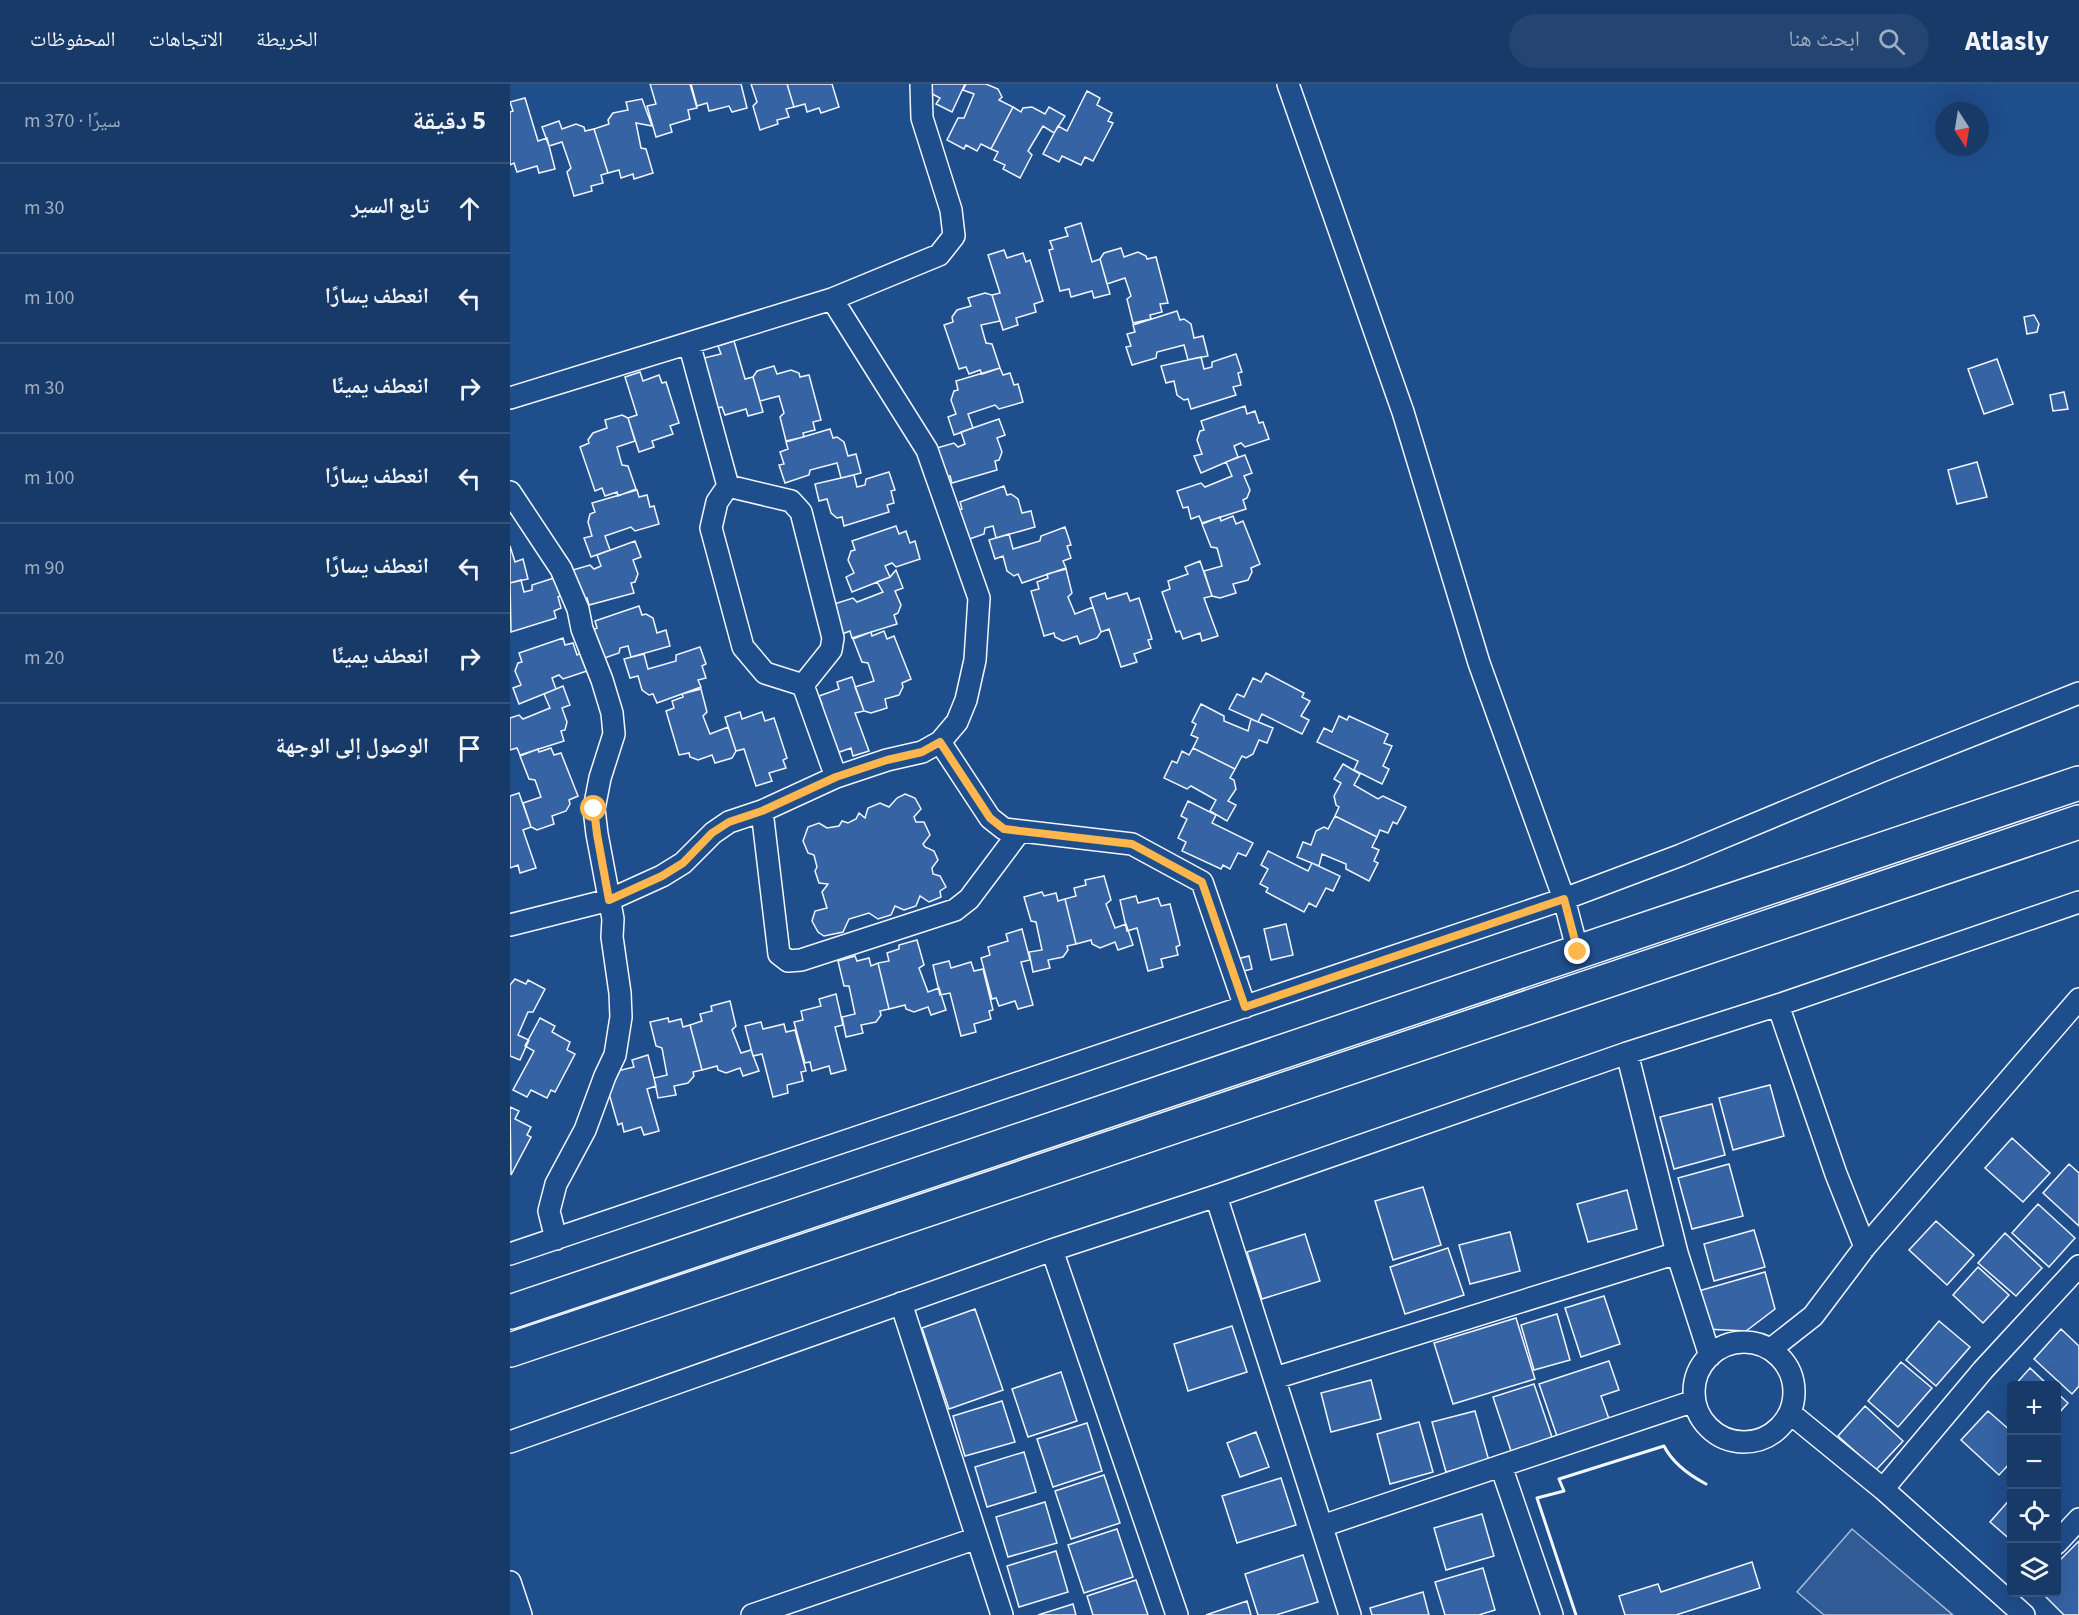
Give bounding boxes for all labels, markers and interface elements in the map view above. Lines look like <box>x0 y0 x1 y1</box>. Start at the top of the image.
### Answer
search box <box>1509 14 1929 68</box>
text: Atlasly <box>1965 21 2049 61</box>
text: ابحث هنا <box>1788 23 1860 55</box>
text: المحفوظات <box>30 24 115 54</box>
text: الاتجاهات <box>148 24 223 54</box>
text: الخريطة <box>256 24 318 54</box>
icon: search <box>1875 25 1908 58</box>
text: 5 دقيقة <box>412 102 486 139</box>
north arrow <box>1935 102 1989 156</box>
text: سيرًا · 370 m <box>24 107 121 135</box>
text: تابع السير <box>351 190 429 222</box>
icon: ahead <box>453 192 486 225</box>
text: 30 m <box>24 194 64 222</box>
text: انعطف يسارًا <box>325 280 429 312</box>
icon: left <box>453 282 486 315</box>
text: 100 m <box>24 284 74 312</box>
text: انعطف يمينًا <box>331 370 429 402</box>
icon: right <box>453 372 486 405</box>
text: 30 m <box>24 374 64 402</box>
text: انعطف يسارًا <box>325 460 429 492</box>
icon: left <box>453 462 486 495</box>
text: 100 m <box>24 464 74 492</box>
text: انعطف يسارًا <box>325 550 429 582</box>
icon: left <box>453 552 486 585</box>
text: 90 m <box>24 554 64 582</box>
text: انعطف يمينًا <box>331 640 429 672</box>
icon: right <box>453 642 486 675</box>
text: 20 m <box>24 644 64 672</box>
text: الوصول إلى الوجهة <box>276 730 429 762</box>
icon: arrive <box>453 732 486 765</box>
route start <box>580 795 606 821</box>
route end <box>1564 938 1590 964</box>
map controls <box>2007 1381 2061 1597</box>
button: + <box>2007 1381 2061 1435</box>
button: − <box>2007 1435 2061 1489</box>
button: locate <box>2007 1489 2061 1543</box>
button: layers <box>2007 1543 2061 1597</box>

